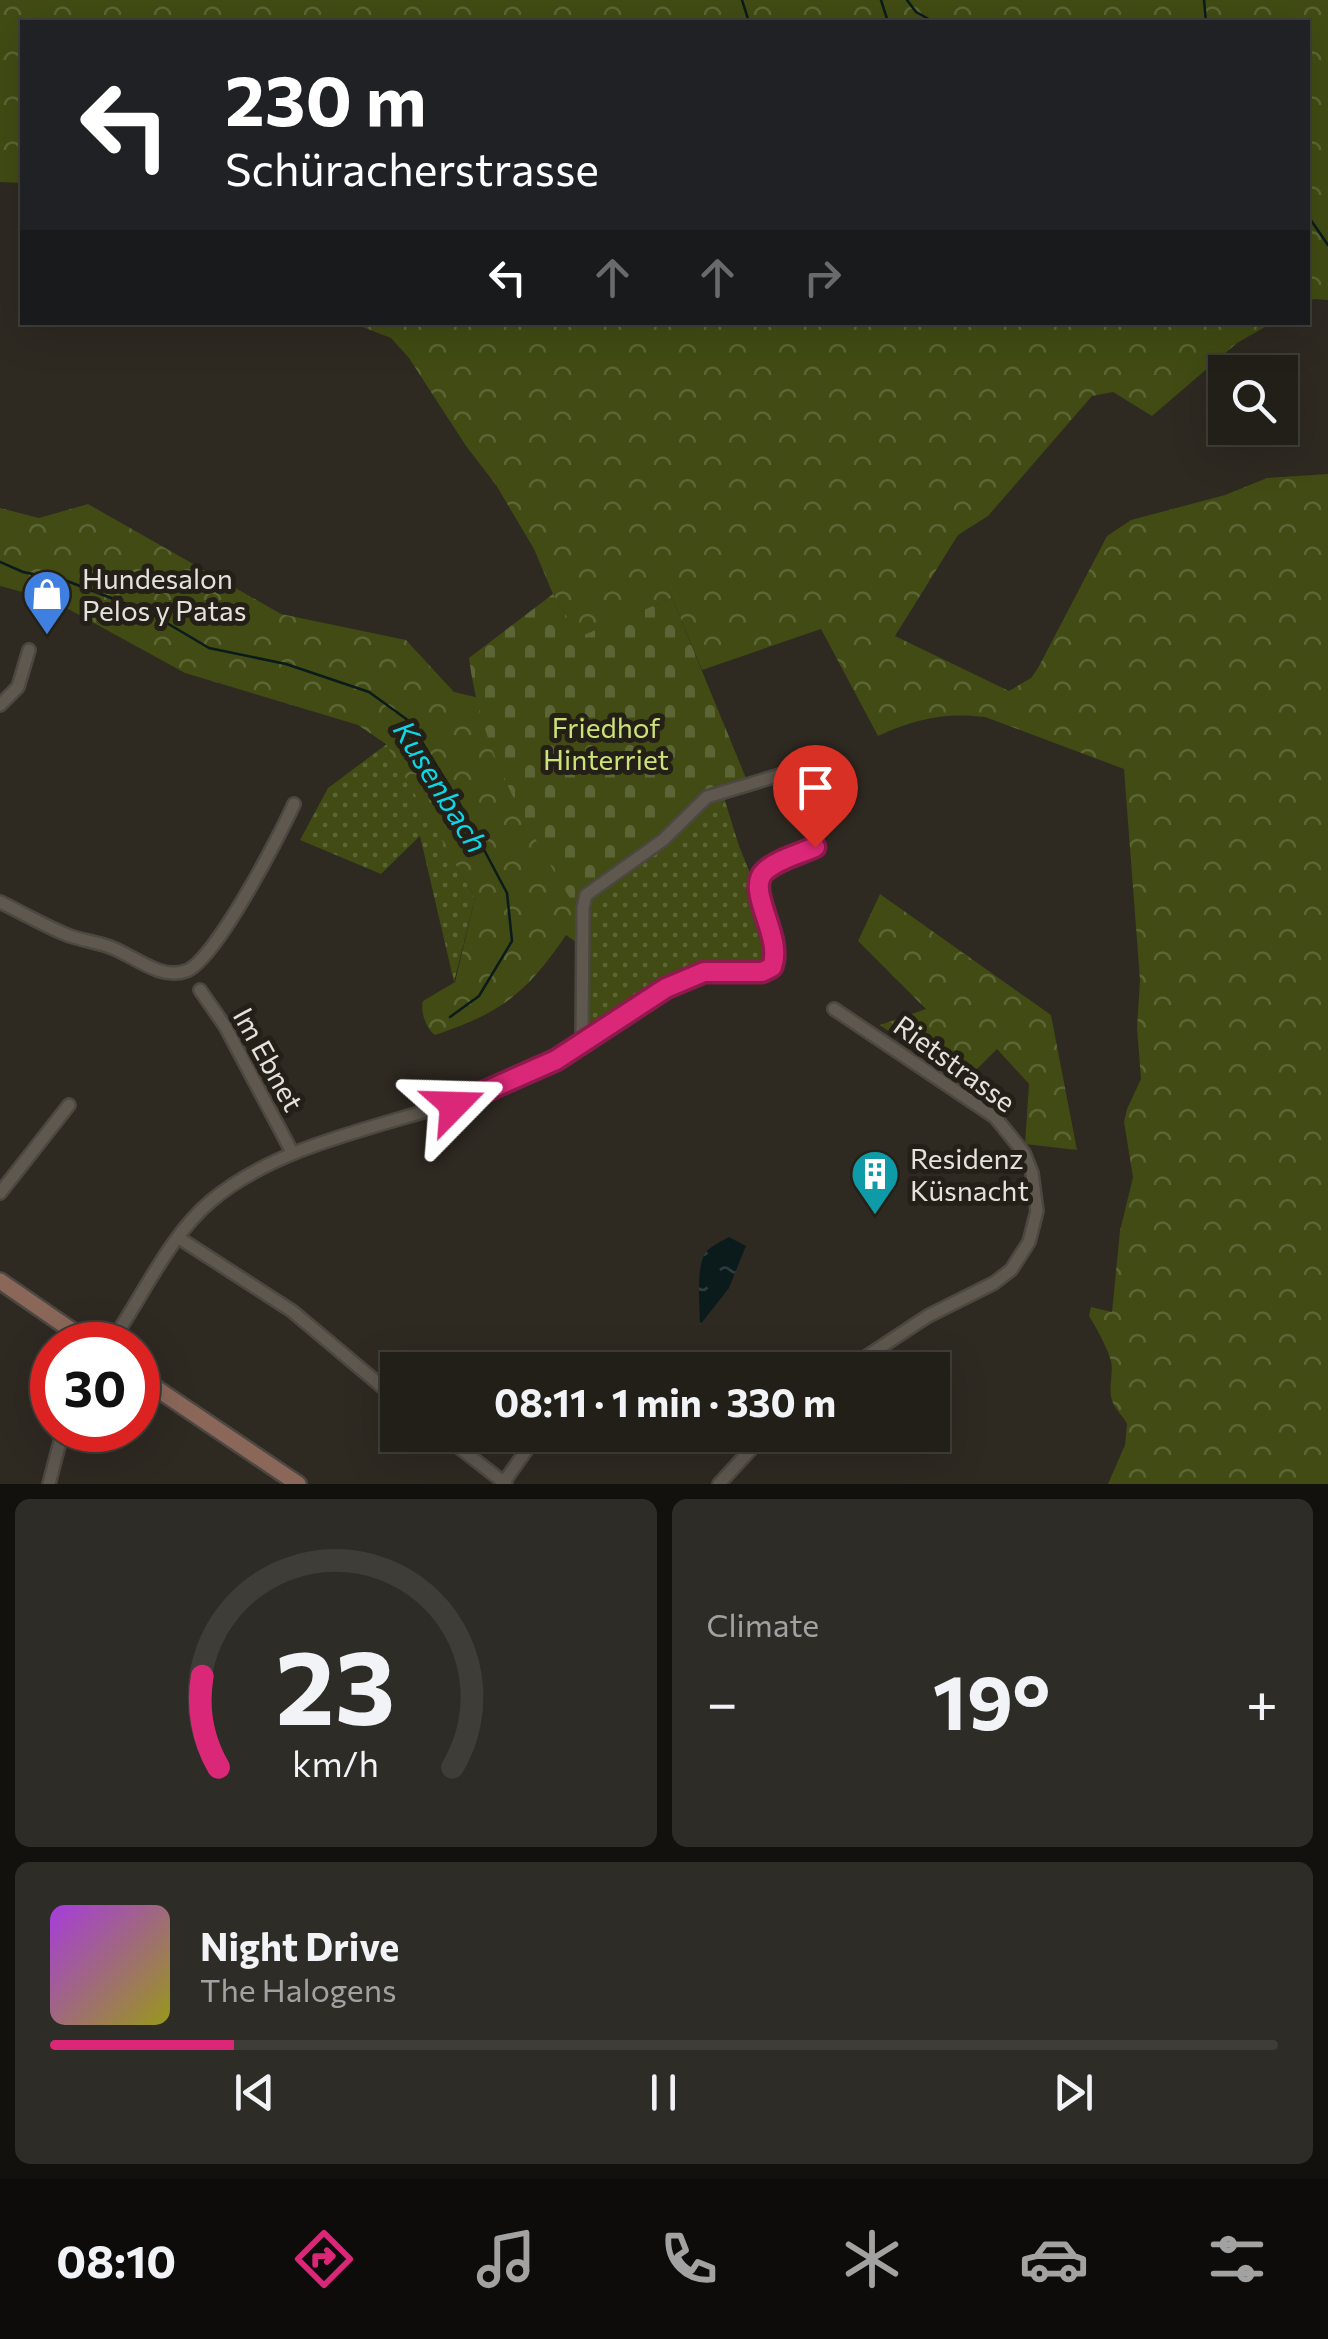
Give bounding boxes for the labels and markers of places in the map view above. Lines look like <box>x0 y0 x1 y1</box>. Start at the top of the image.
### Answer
place label: Hundesalon Pelos y Patas <box>82 561 246 627</box>
shop icon: Hundesalon Pelos y Patas <box>21 568 73 636</box>
pin <box>773 745 858 848</box>
place label: Residenz Küsnacht <box>910 1141 1029 1207</box>
building icon: Residenz Küsnacht <box>849 1148 901 1216</box>

